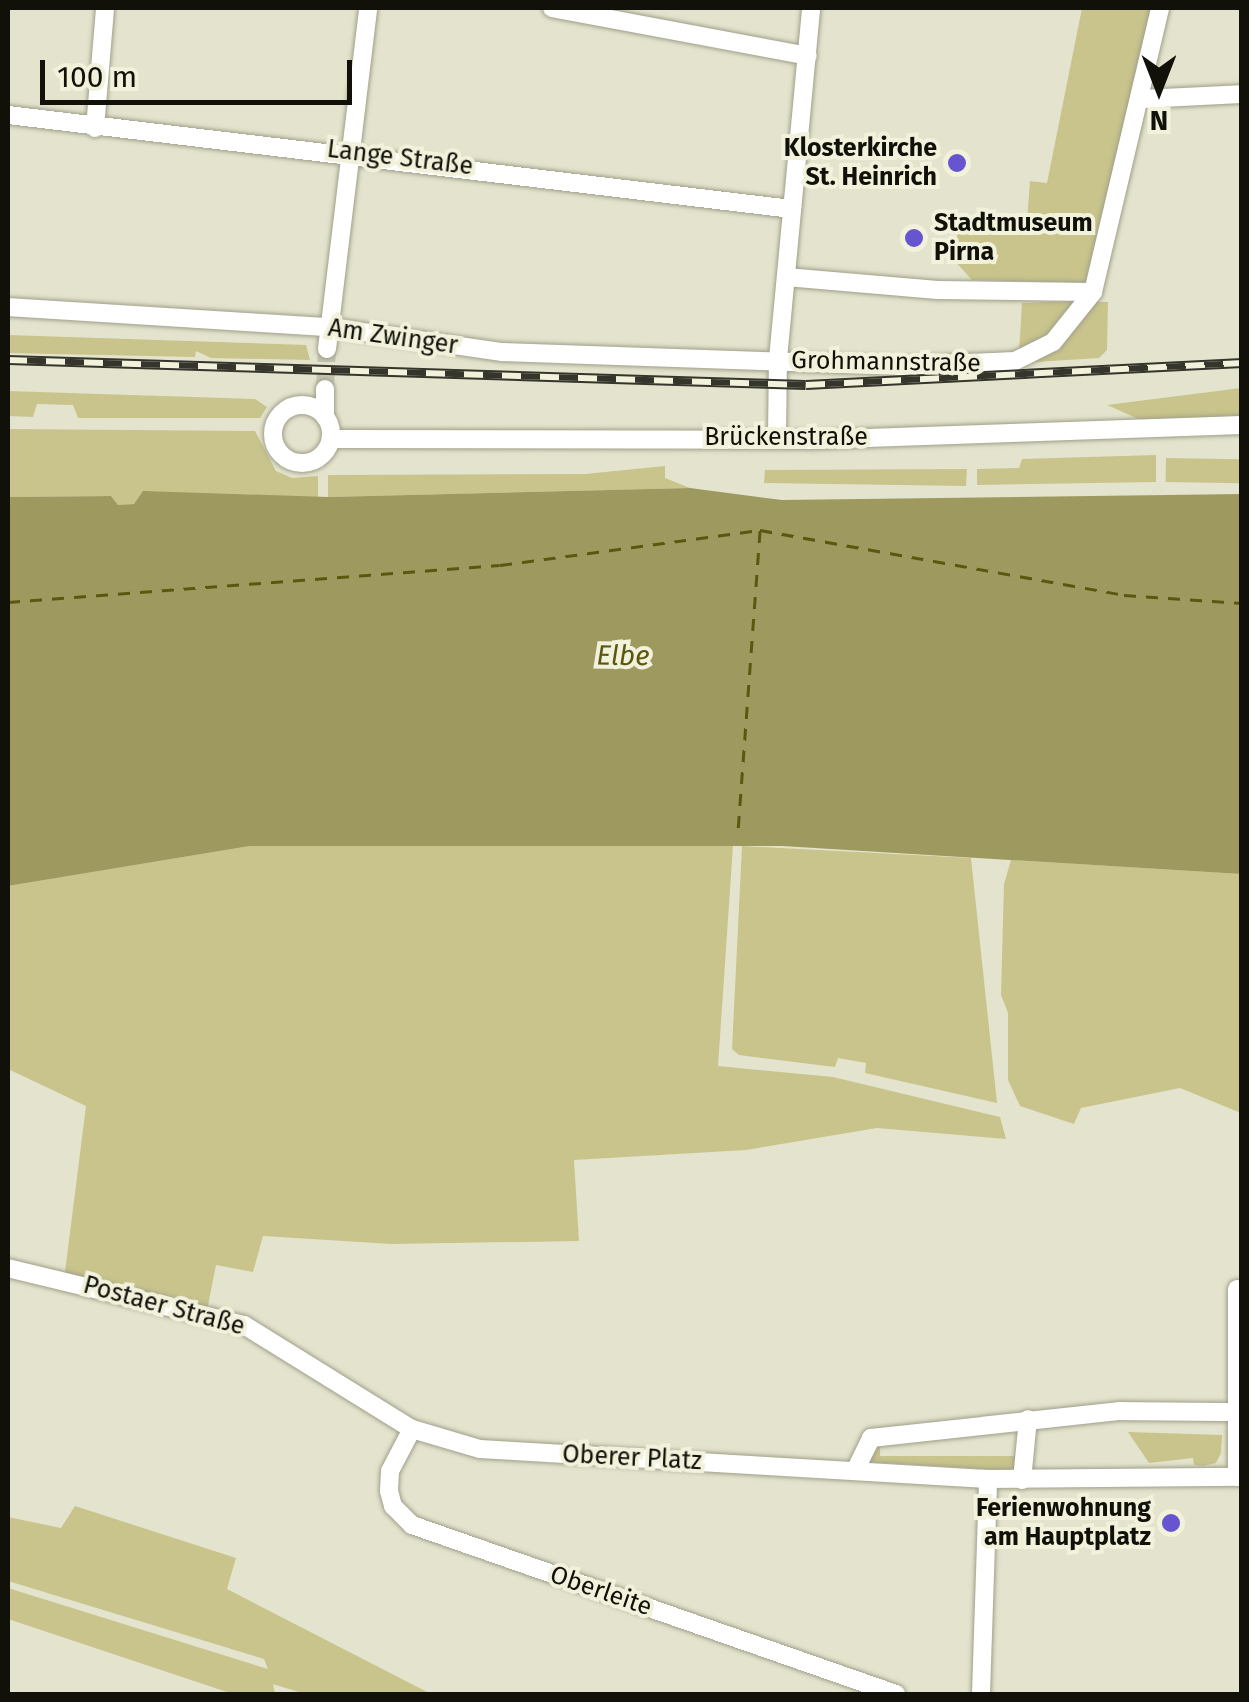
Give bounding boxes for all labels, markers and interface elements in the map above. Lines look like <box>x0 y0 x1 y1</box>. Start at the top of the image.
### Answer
scale bar <box>45 40 358 102</box>
north arrow <box>1109 40 1209 140</box>
text: 100 m <box>57 59 137 95</box>
text: N <box>1150 104 1168 137</box>
street label: Lange Straße <box>325 134 475 182</box>
place label: Klosterkirche St. Heinrich <box>784 134 937 193</box>
marker: Klosterkirche St. Heinrich <box>946 152 968 174</box>
place label: Stadtmuseum Pirna <box>934 209 1093 268</box>
marker: Stadtmuseum Pirna <box>903 227 925 249</box>
street label: Am Zwinger <box>326 313 460 361</box>
street label: Grohmannstraße <box>791 345 981 379</box>
street label: Brückenstraße <box>704 422 868 452</box>
water label: Elbe <box>596 639 650 673</box>
street label: Postaer Straße <box>80 1270 248 1342</box>
street label: Oberer Platz <box>562 1439 702 1477</box>
place label: Ferienwohnung am Hauptplatz <box>976 1494 1151 1553</box>
marker: Ferienwohnung am Hauptplatz <box>1160 1512 1182 1534</box>
street label: Oberleite <box>546 1560 656 1622</box>

